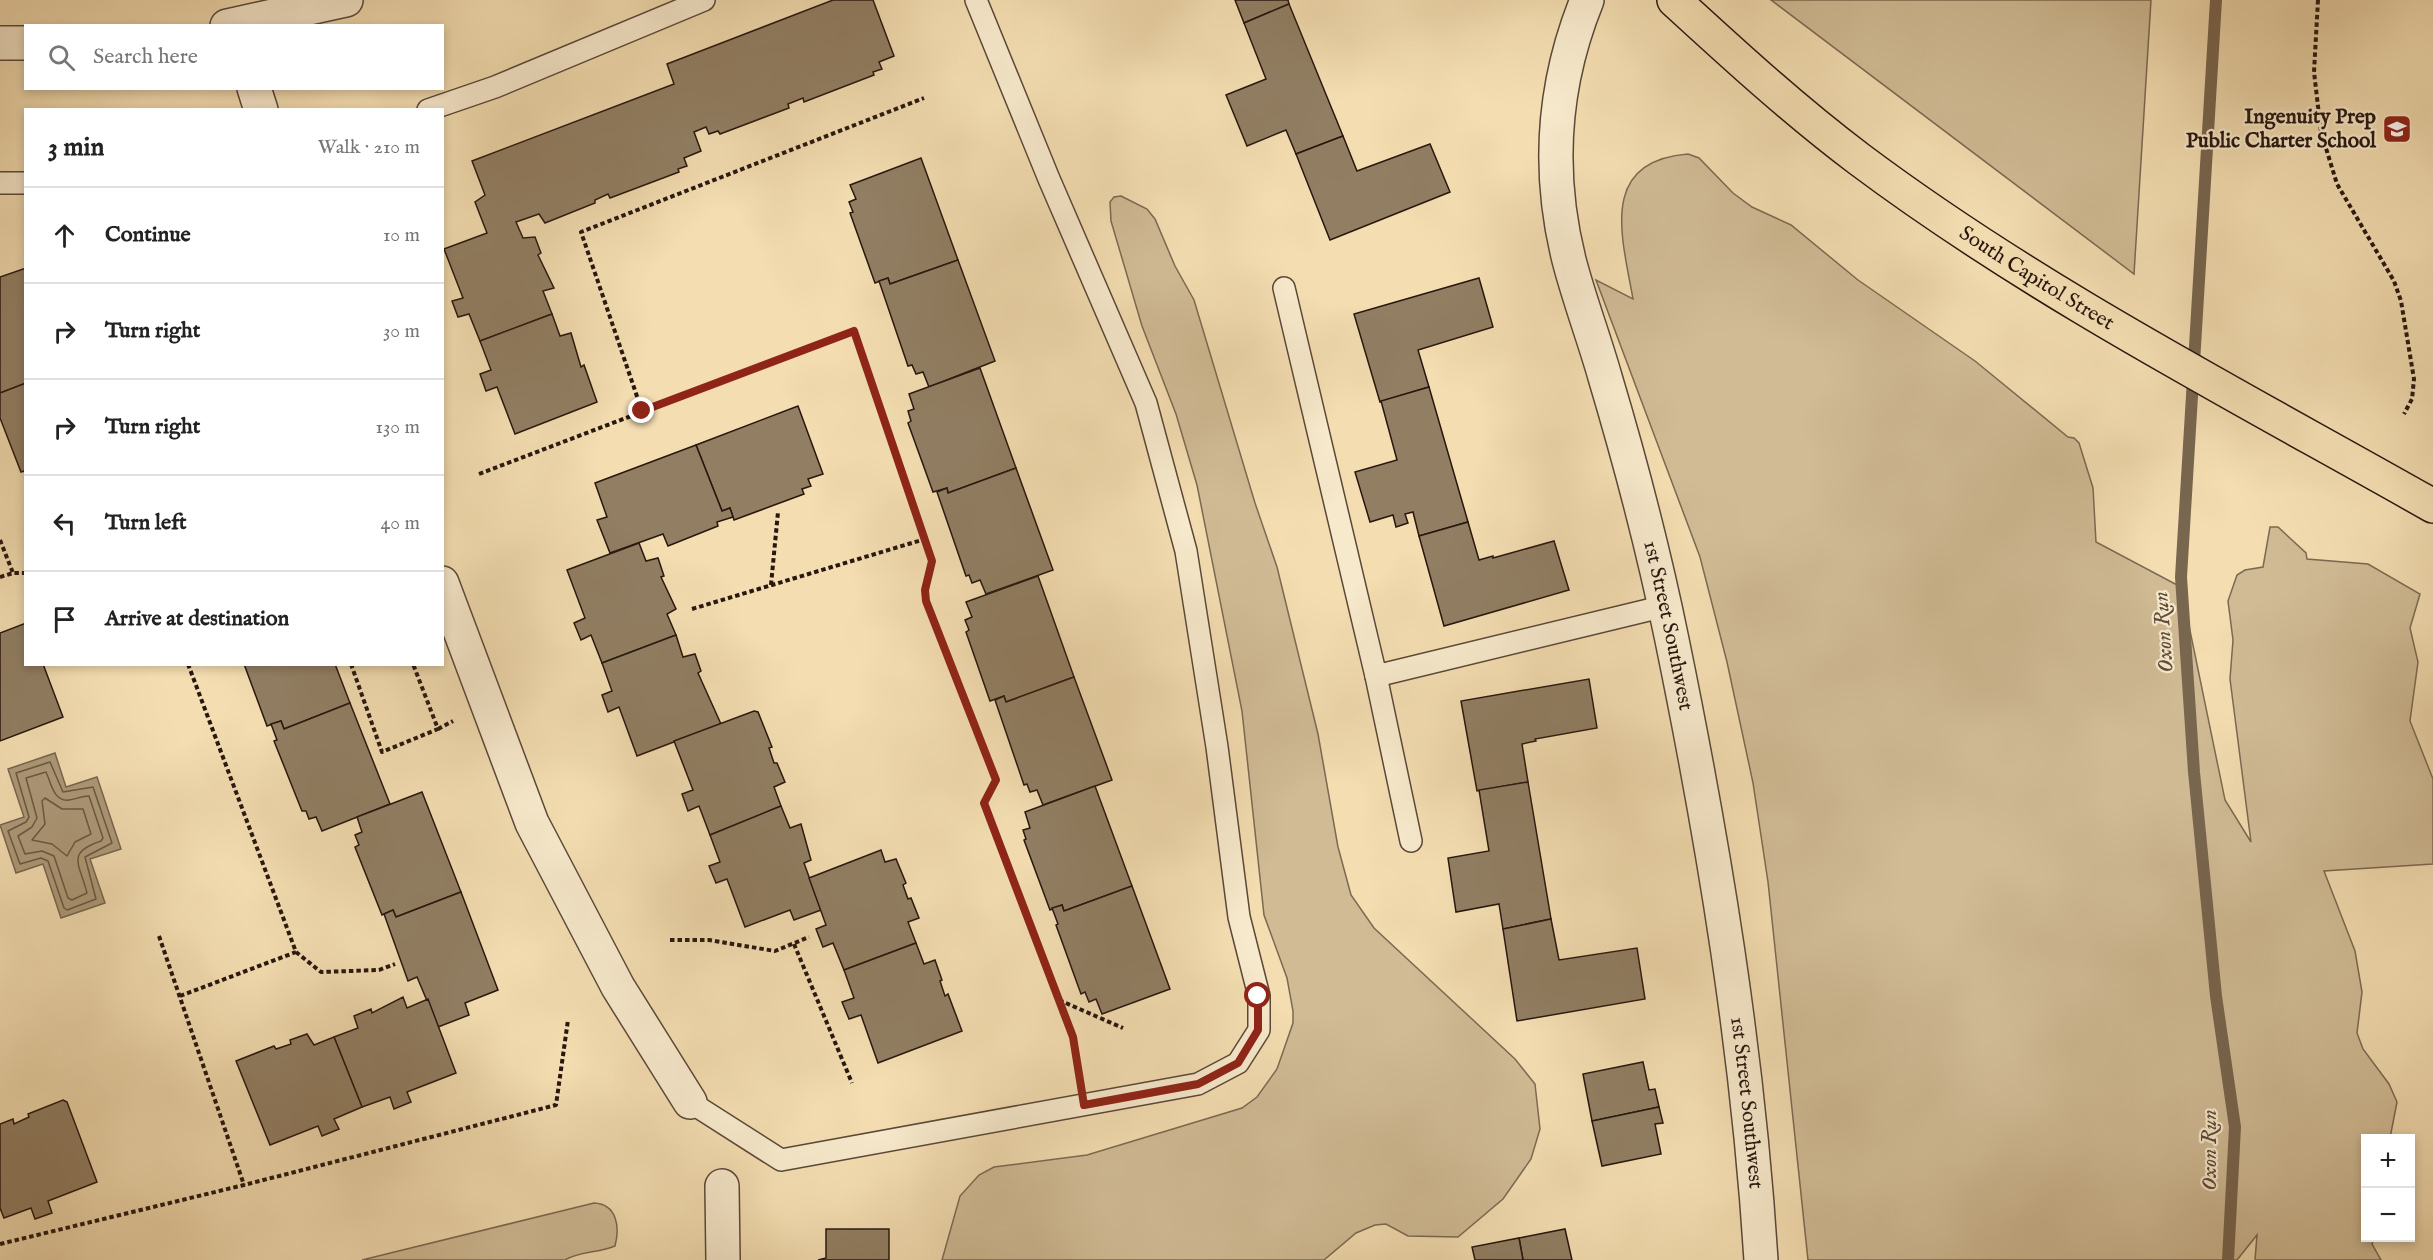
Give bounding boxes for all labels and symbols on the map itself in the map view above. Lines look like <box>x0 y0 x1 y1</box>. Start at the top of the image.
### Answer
place label: Ingenuity Prep Public Charter School <box>2186 104 2377 155</box>
school or university icon: Ingenuity Prep Public Charter School <box>2381 113 2413 145</box>
street label: South Capitol Street <box>1954 220 2119 337</box>
route end <box>628 397 654 423</box>
street label: 1st Street Southwest <box>1637 538 1699 713</box>
water label: Oxon Run <box>2147 590 2181 674</box>
route start <box>1244 982 1270 1008</box>
street label: 1st Street Southwest <box>1724 1015 1769 1190</box>
water label: Oxon Run <box>2196 1109 2224 1191</box>

